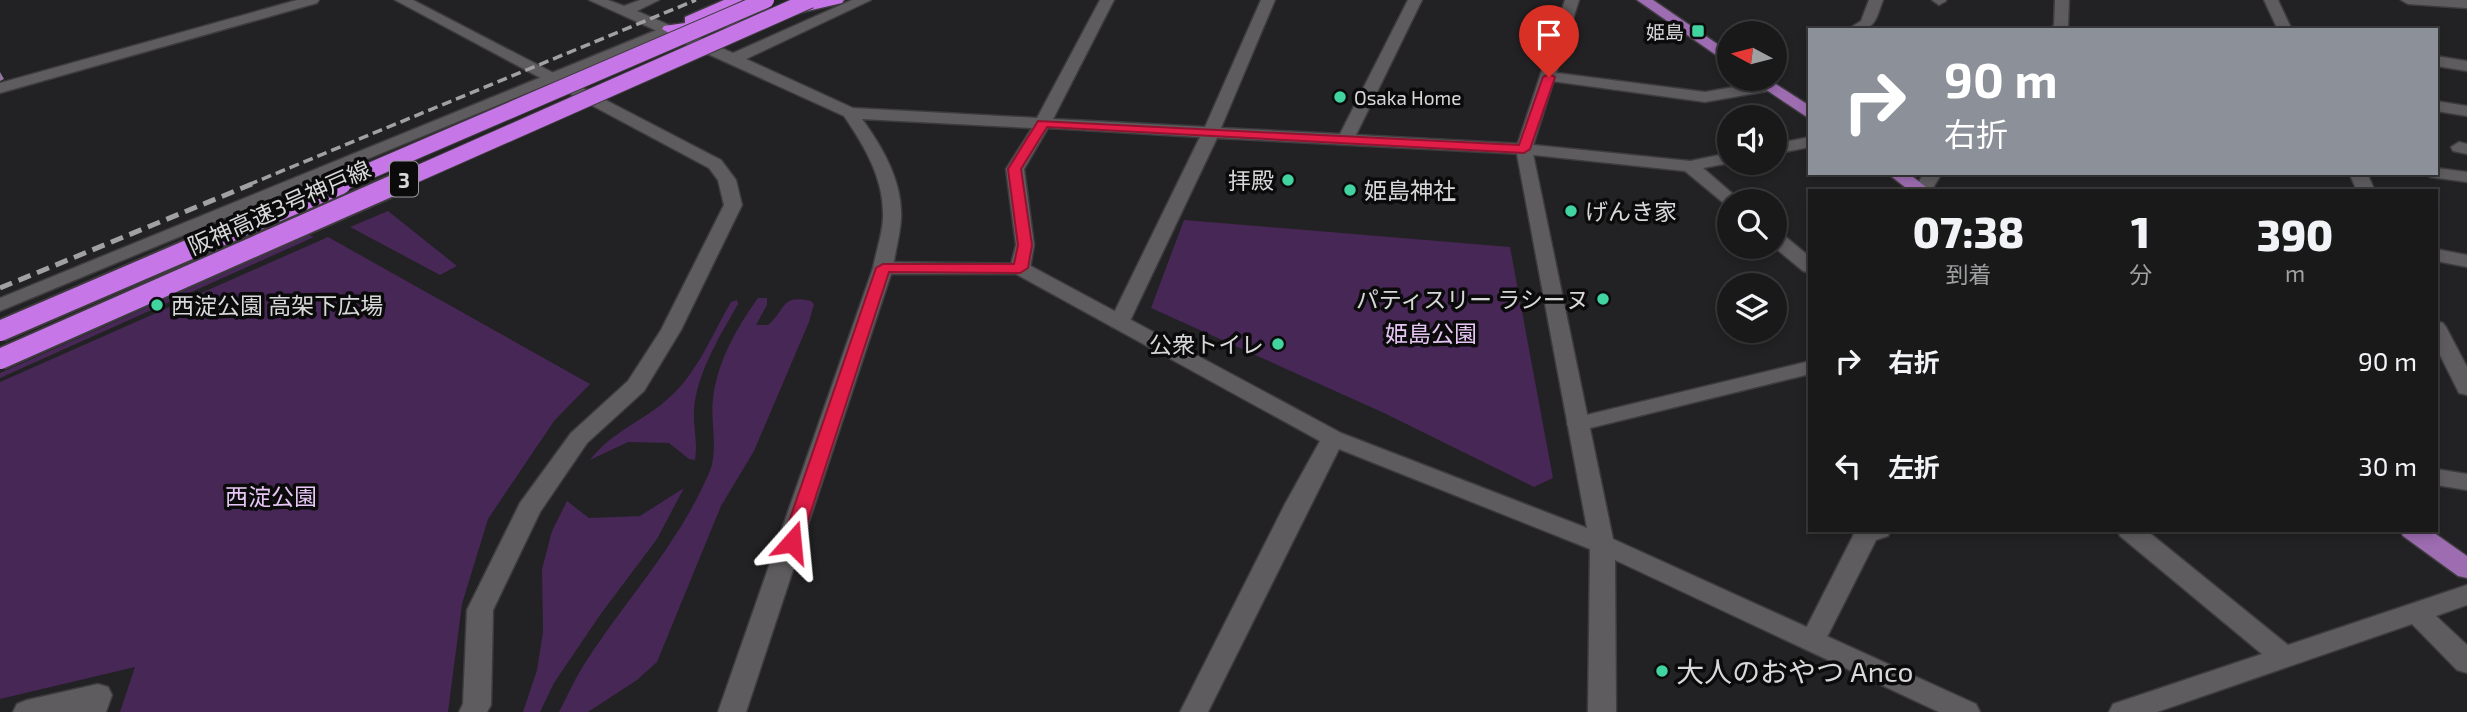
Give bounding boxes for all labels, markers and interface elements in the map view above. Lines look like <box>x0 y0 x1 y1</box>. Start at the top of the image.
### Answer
pin <box>1519 5 1579 77</box>
icon: arrive <box>1530 16 1568 54</box>
place label: 姫島 <box>1646 20 1684 43</box>
north arrow <box>1717 21 1787 91</box>
map controls <box>1717 21 1787 343</box>
marker: 姫島 <box>1690 23 1706 39</box>
text: 90 m <box>1944 49 2058 108</box>
icon: right <box>1829 56 1920 147</box>
place label: Osaka Home <box>1354 86 1461 109</box>
marker: Osaka Home <box>1332 89 1348 105</box>
button: sound <box>1717 105 1787 175</box>
text: 右折 <box>1944 114 2008 152</box>
street label: 阪神高速3号神戸線 <box>183 154 375 260</box>
road number: 3 <box>390 162 418 196</box>
place label: 拝殿 <box>1228 166 1274 194</box>
marker: 拝殿 <box>1280 172 1296 188</box>
place label: 姫島神社 <box>1364 176 1456 204</box>
marker: 姫島神社 <box>1342 182 1358 198</box>
button: search <box>1717 189 1787 259</box>
place label: げんき家 <box>1585 197 1677 225</box>
marker: げんき家 <box>1563 203 1579 219</box>
text: 07:38 <box>1913 206 2024 256</box>
text: 1 <box>2131 206 2150 256</box>
text: 390 <box>2257 209 2333 259</box>
text: m <box>2285 259 2305 287</box>
text: 到着 <box>1946 260 1992 288</box>
text: 分 <box>2129 260 2152 288</box>
button: layers <box>1717 273 1787 343</box>
place label: パティスリー ラシーヌ <box>1356 285 1589 313</box>
place label: 西淀公園 高架下広場 <box>171 291 383 319</box>
marker: パティスリー ラシーヌ <box>1595 291 1611 307</box>
marker: 西淀公園 高架下広場 <box>149 297 165 313</box>
park label: 姫島公園 <box>1385 319 1477 347</box>
place label: 公衆トイレ <box>1149 330 1264 358</box>
marker: 公衆トイレ <box>1270 336 1286 352</box>
icon: right <box>1829 342 1867 380</box>
text: 90 m <box>2358 345 2417 376</box>
text: 右折 <box>1888 346 1940 377</box>
icon: left <box>1829 447 1867 485</box>
text: 30 m <box>2358 450 2417 481</box>
text: 左折 <box>1888 451 1940 482</box>
park label: 西淀公園 <box>225 482 317 510</box>
position arrow <box>755 505 829 579</box>
place label: 大人のおやつ Anco <box>1676 654 1913 688</box>
marker: 大人のおやつ Anco <box>1654 663 1670 679</box>

